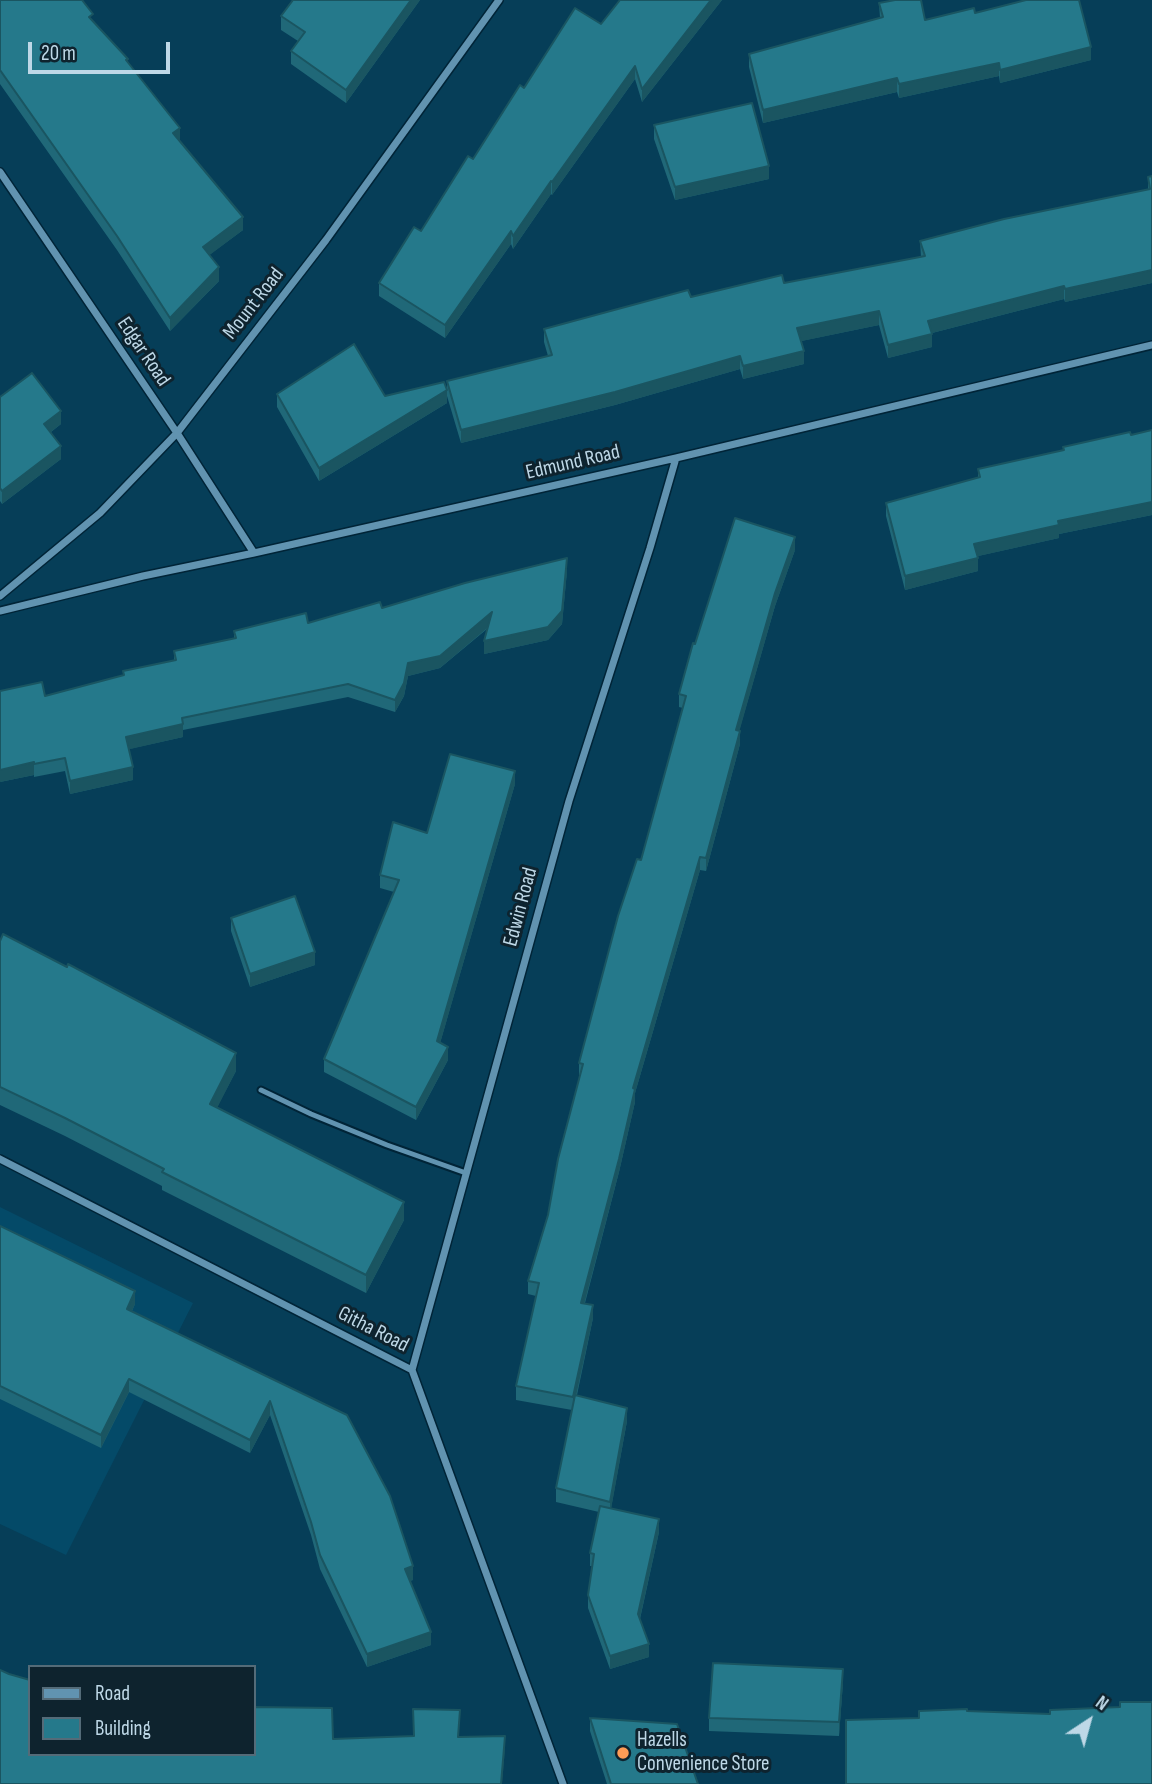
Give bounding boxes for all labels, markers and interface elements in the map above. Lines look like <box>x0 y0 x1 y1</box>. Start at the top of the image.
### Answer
scale bar <box>32 28 173 72</box>
text: 20 m <box>41 41 76 66</box>
street label: Mount Road <box>218 263 290 345</box>
street label: Edgar Road <box>111 313 175 391</box>
street label: Edmund Road <box>524 440 622 486</box>
street label: Edwin Road <box>498 865 544 949</box>
street label: Githa Road <box>333 1301 413 1359</box>
legend <box>28 1665 256 1756</box>
text: Road <box>95 1681 130 1706</box>
north arrow <box>1054 1686 1124 1756</box>
text: N <box>1091 1691 1113 1716</box>
text: Building <box>95 1716 151 1741</box>
place label: Hazells Convenience Store <box>637 1728 770 1778</box>
marker: Hazells Convenience Store <box>615 1745 631 1761</box>

